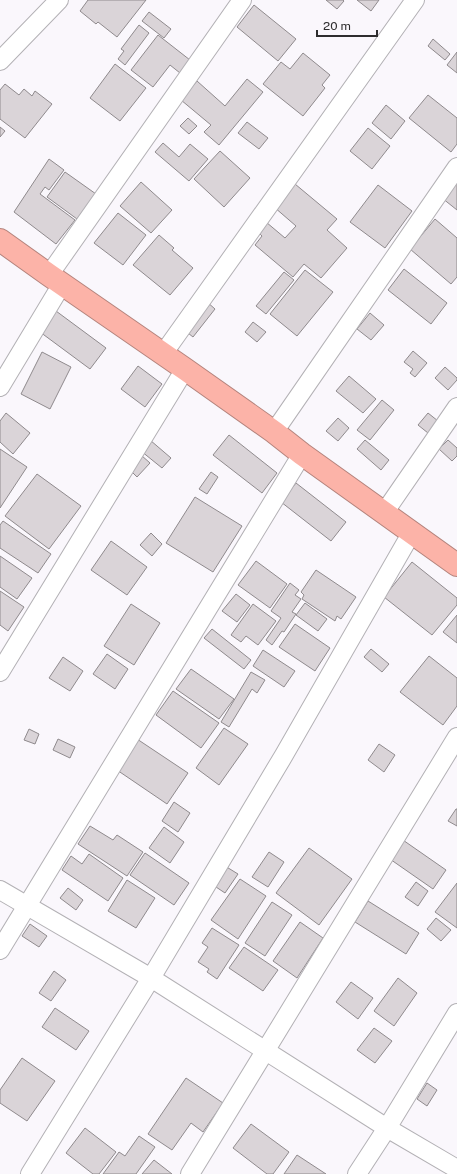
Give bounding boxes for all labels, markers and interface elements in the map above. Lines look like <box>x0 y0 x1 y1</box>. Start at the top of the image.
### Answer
scale bar <box>317 12 377 38</box>
text: 20 m <box>323 19 351 33</box>

